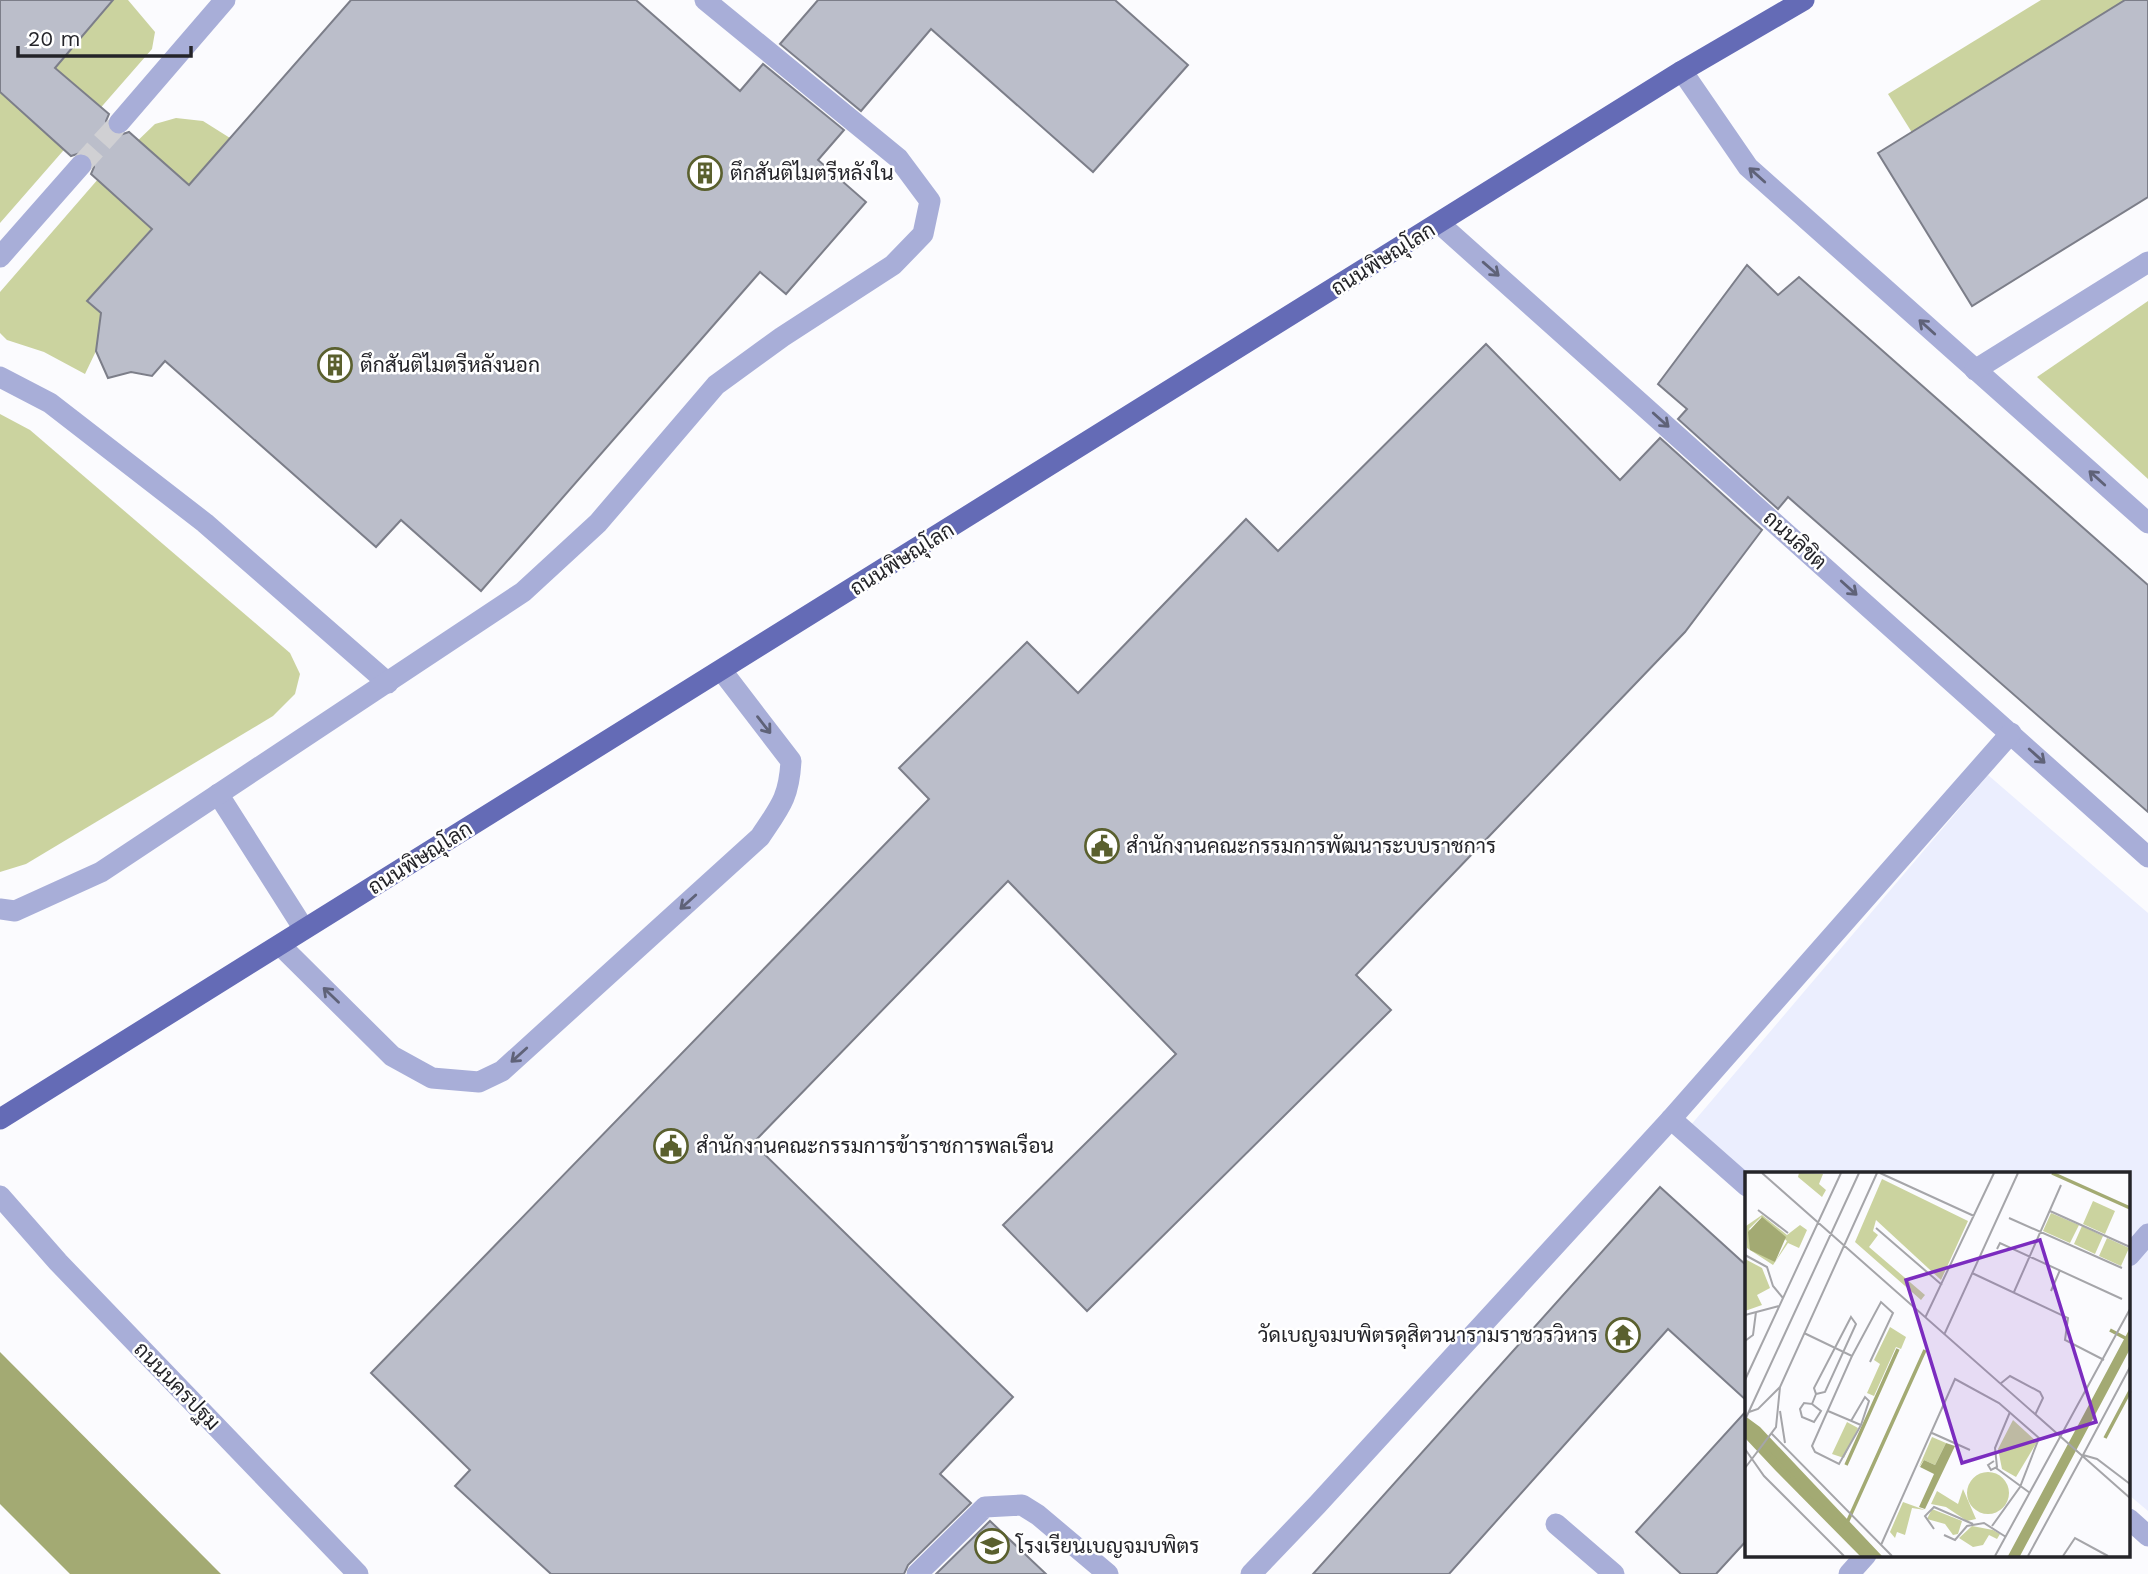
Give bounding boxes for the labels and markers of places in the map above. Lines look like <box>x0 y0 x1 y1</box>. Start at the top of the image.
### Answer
building icon: ตึกสันติไมตรีหลังใน <box>686 154 724 192</box>
place label: ตึกสันติไมตรีหลังใน <box>730 160 894 185</box>
building icon: ตึกสันติไมตรีหลังนอก <box>316 346 354 384</box>
place label: ตึกสันติไมตรีหลังนอก <box>360 352 540 377</box>
public building icon: สำนักงานคณะกรรมการพัฒนาระบบราชการ <box>1083 827 1121 865</box>
place label: สำนักงานคณะกรรมการพัฒนาระบบราชการ <box>1126 833 1496 858</box>
public building icon: สำนักงานคณะกรรมการข้าราชการพลเรือน <box>652 1127 690 1165</box>
place label: สำนักงานคณะกรรมการข้าราชการพลเรือน <box>696 1132 1054 1158</box>
temple icon: วัดเบญจมบพิตรดุสิตวนารามราชวรวิหาร <box>1604 1316 1642 1354</box>
place label: วัดเบญจมบพิตรดุสิตวนารามราชวรวิหาร <box>1258 1322 1598 1349</box>
school or university icon: โรงเรียนเบญจมบพิตร <box>973 1527 1011 1565</box>
place label: โรงเรียนเบญจมบพิตร <box>1015 1533 1199 1558</box>

